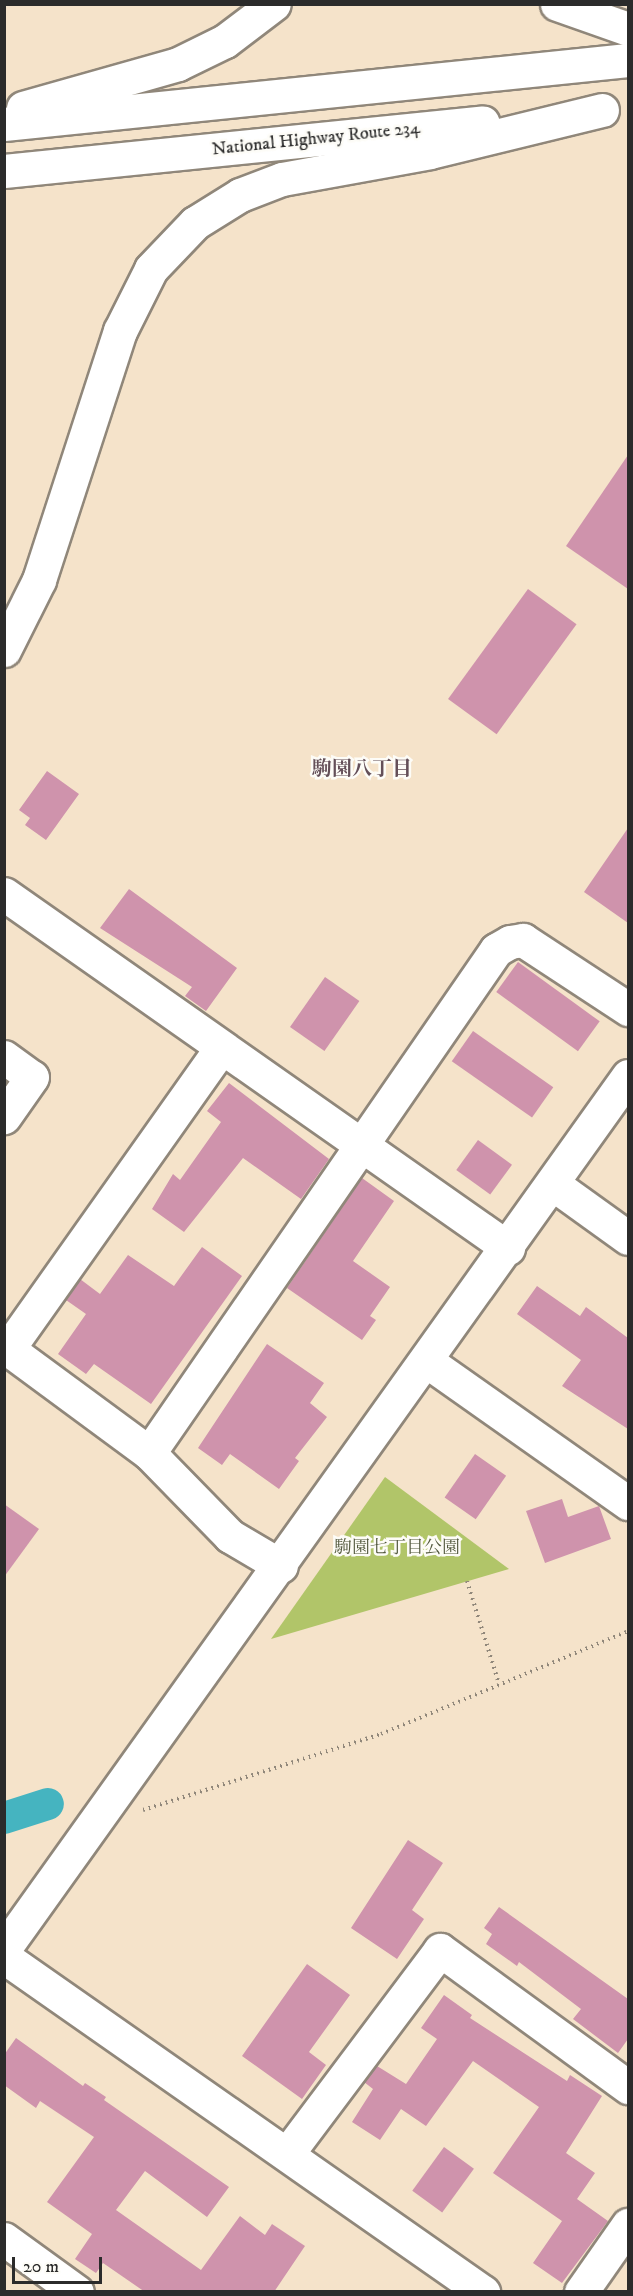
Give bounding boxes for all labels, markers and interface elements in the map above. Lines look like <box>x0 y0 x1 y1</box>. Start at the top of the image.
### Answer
street label: National Highway Route 234 <box>211 117 421 161</box>
district label: 駒園八丁目 <box>312 757 412 781</box>
park label: 駒園七丁目公園 <box>334 1537 460 1559</box>
scale bar <box>15 2245 105 2283</box>
text: 20 m <box>23 2256 59 2278</box>

